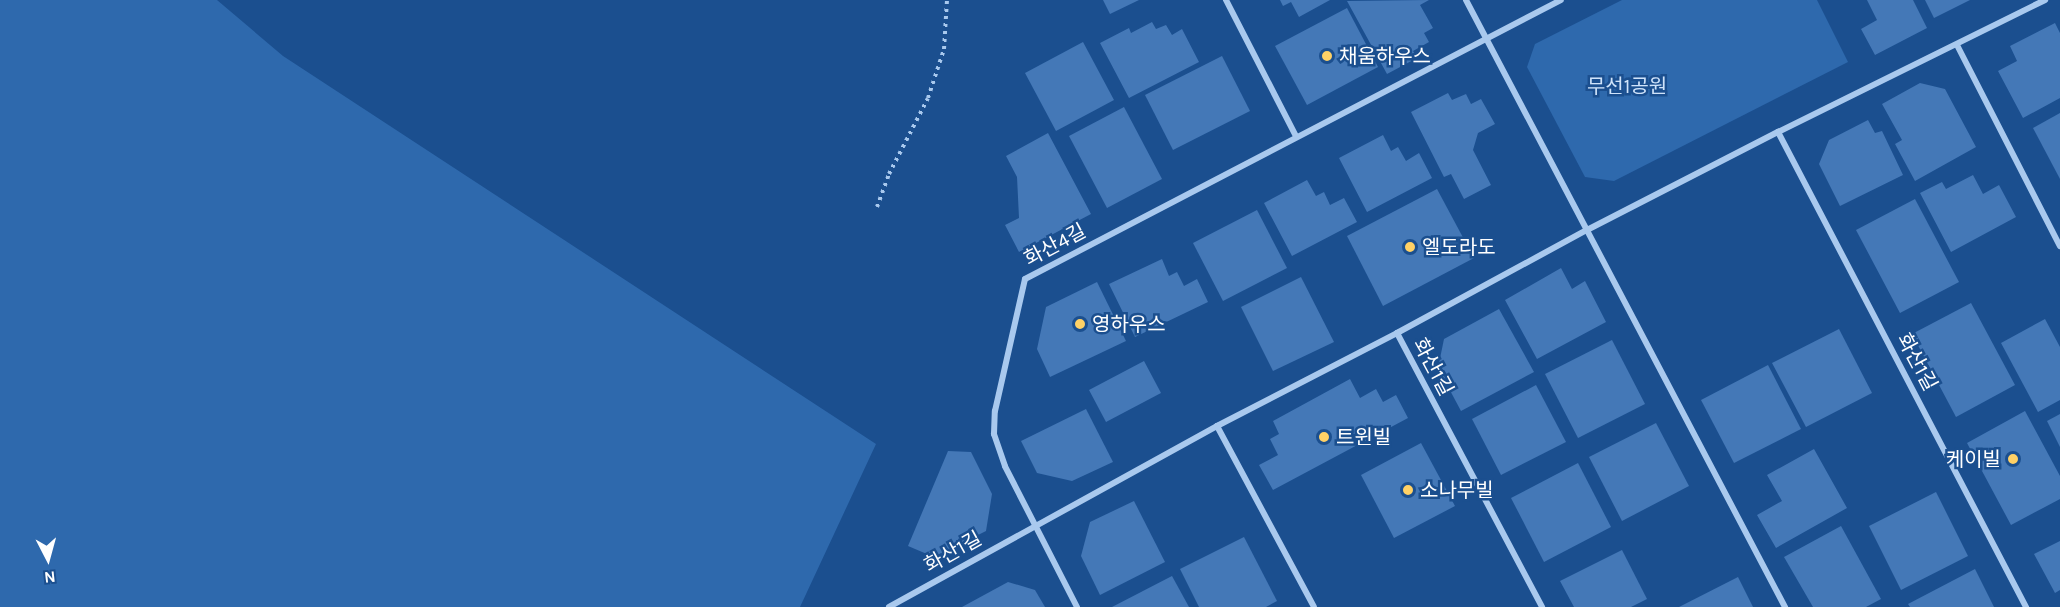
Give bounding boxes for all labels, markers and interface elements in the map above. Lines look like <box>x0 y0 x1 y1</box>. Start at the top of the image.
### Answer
place label: 채움하우스 <box>1339 44 1431 68</box>
marker: 채움하우스 <box>1320 49 1334 63</box>
park label: 무선1공원 <box>1587 74 1667 98</box>
street label: 화산4길 <box>1020 219 1090 271</box>
place label: 엘도라도 <box>1422 235 1496 259</box>
marker: 엘도라도 <box>1403 240 1417 254</box>
place label: 영하우스 <box>1092 312 1166 336</box>
marker: 영하우스 <box>1073 317 1087 331</box>
street label: 화산1길 <box>1892 329 1942 395</box>
street label: 화산1길 <box>1408 334 1458 400</box>
place label: 트윈빌 <box>1336 425 1391 449</box>
marker: 트윈빌 <box>1317 430 1331 444</box>
place label: 케이빌 <box>1946 447 2001 471</box>
marker: 케이빌 <box>2006 452 2020 466</box>
place label: 소나무빌 <box>1420 478 1494 502</box>
marker: 소나무빌 <box>1401 483 1415 497</box>
street label: 화산1길 <box>920 527 986 577</box>
north arrow <box>18 529 78 589</box>
text: N <box>43 567 57 587</box>

